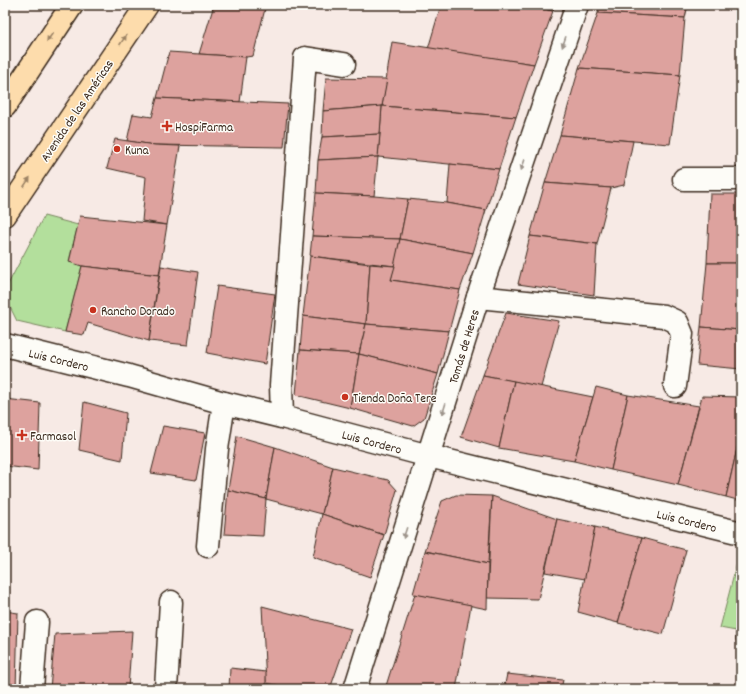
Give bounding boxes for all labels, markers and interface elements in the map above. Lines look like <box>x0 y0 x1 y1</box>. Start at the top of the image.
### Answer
one-way arrow <box>46 32 54 42</box>
one-way arrow <box>119 35 127 45</box>
one-way arrow <box>561 36 567 48</box>
street label: Avenida de las Américas <box>37 56 119 166</box>
place label: HospiFarma <box>175 119 234 138</box>
marker: HospiFarma <box>162 121 172 131</box>
place label: Kuna <box>125 142 150 161</box>
marker: Kuna <box>112 144 122 154</box>
one-way arrow <box>519 159 525 171</box>
one-way arrow <box>23 177 31 188</box>
place label: Rancho Dorado <box>101 303 175 322</box>
marker: Rancho Dorado <box>88 305 98 315</box>
street label: Tomás de Heres <box>445 307 486 386</box>
street label: Luis Cordero <box>26 345 91 378</box>
place label: Tienda Doña Tere <box>353 390 437 409</box>
marker: Tienda Doña Tere <box>340 392 350 402</box>
one-way arrow <box>441 403 447 415</box>
street label: Luis Cordero <box>339 426 404 461</box>
place label: Farmasol <box>30 428 76 447</box>
marker: Farmasol <box>17 430 27 440</box>
street label: Luis Cordero <box>654 506 719 539</box>
one-way arrow <box>402 527 408 539</box>

